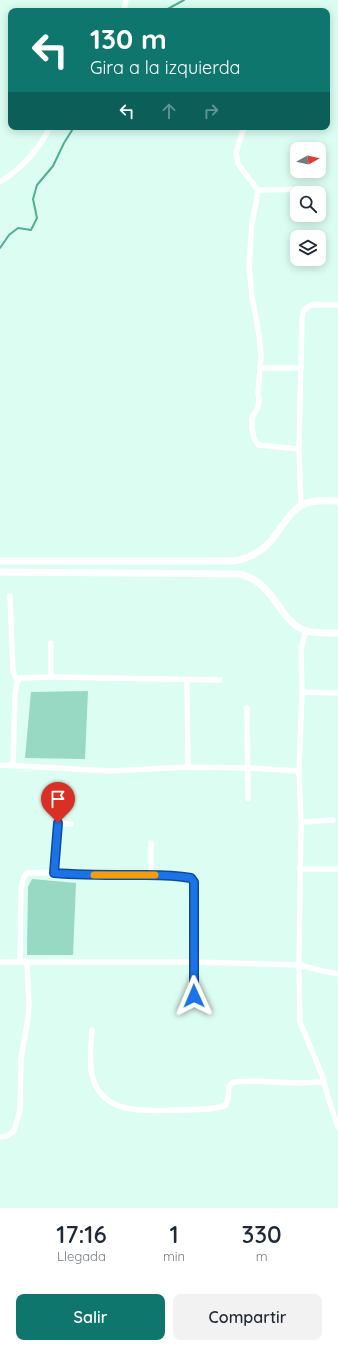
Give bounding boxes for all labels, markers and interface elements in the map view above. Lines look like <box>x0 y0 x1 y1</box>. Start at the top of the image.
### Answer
text: 130 m <box>90 21 167 56</box>
icon: left <box>24 24 76 76</box>
text: Gira a la izquierda <box>90 56 241 79</box>
icon: left <box>116 100 138 122</box>
icon: ahead <box>158 100 180 122</box>
icon: right <box>200 100 222 122</box>
north arrow <box>290 142 326 178</box>
map controls <box>290 142 326 266</box>
button: search <box>290 186 326 222</box>
button: layers <box>290 230 326 266</box>
pin <box>41 782 75 823</box>
icon: arrive <box>47 788 69 810</box>
position arrow <box>173 975 215 1017</box>
text: 17:16 <box>56 1219 107 1249</box>
text: 1 <box>169 1219 179 1249</box>
text: 330 <box>241 1219 282 1249</box>
text: Llegada <box>57 1248 106 1264</box>
text: min <box>163 1248 185 1264</box>
text: m <box>256 1248 267 1264</box>
button: Salir <box>16 1294 165 1340</box>
button: Compartir <box>173 1294 322 1340</box>

